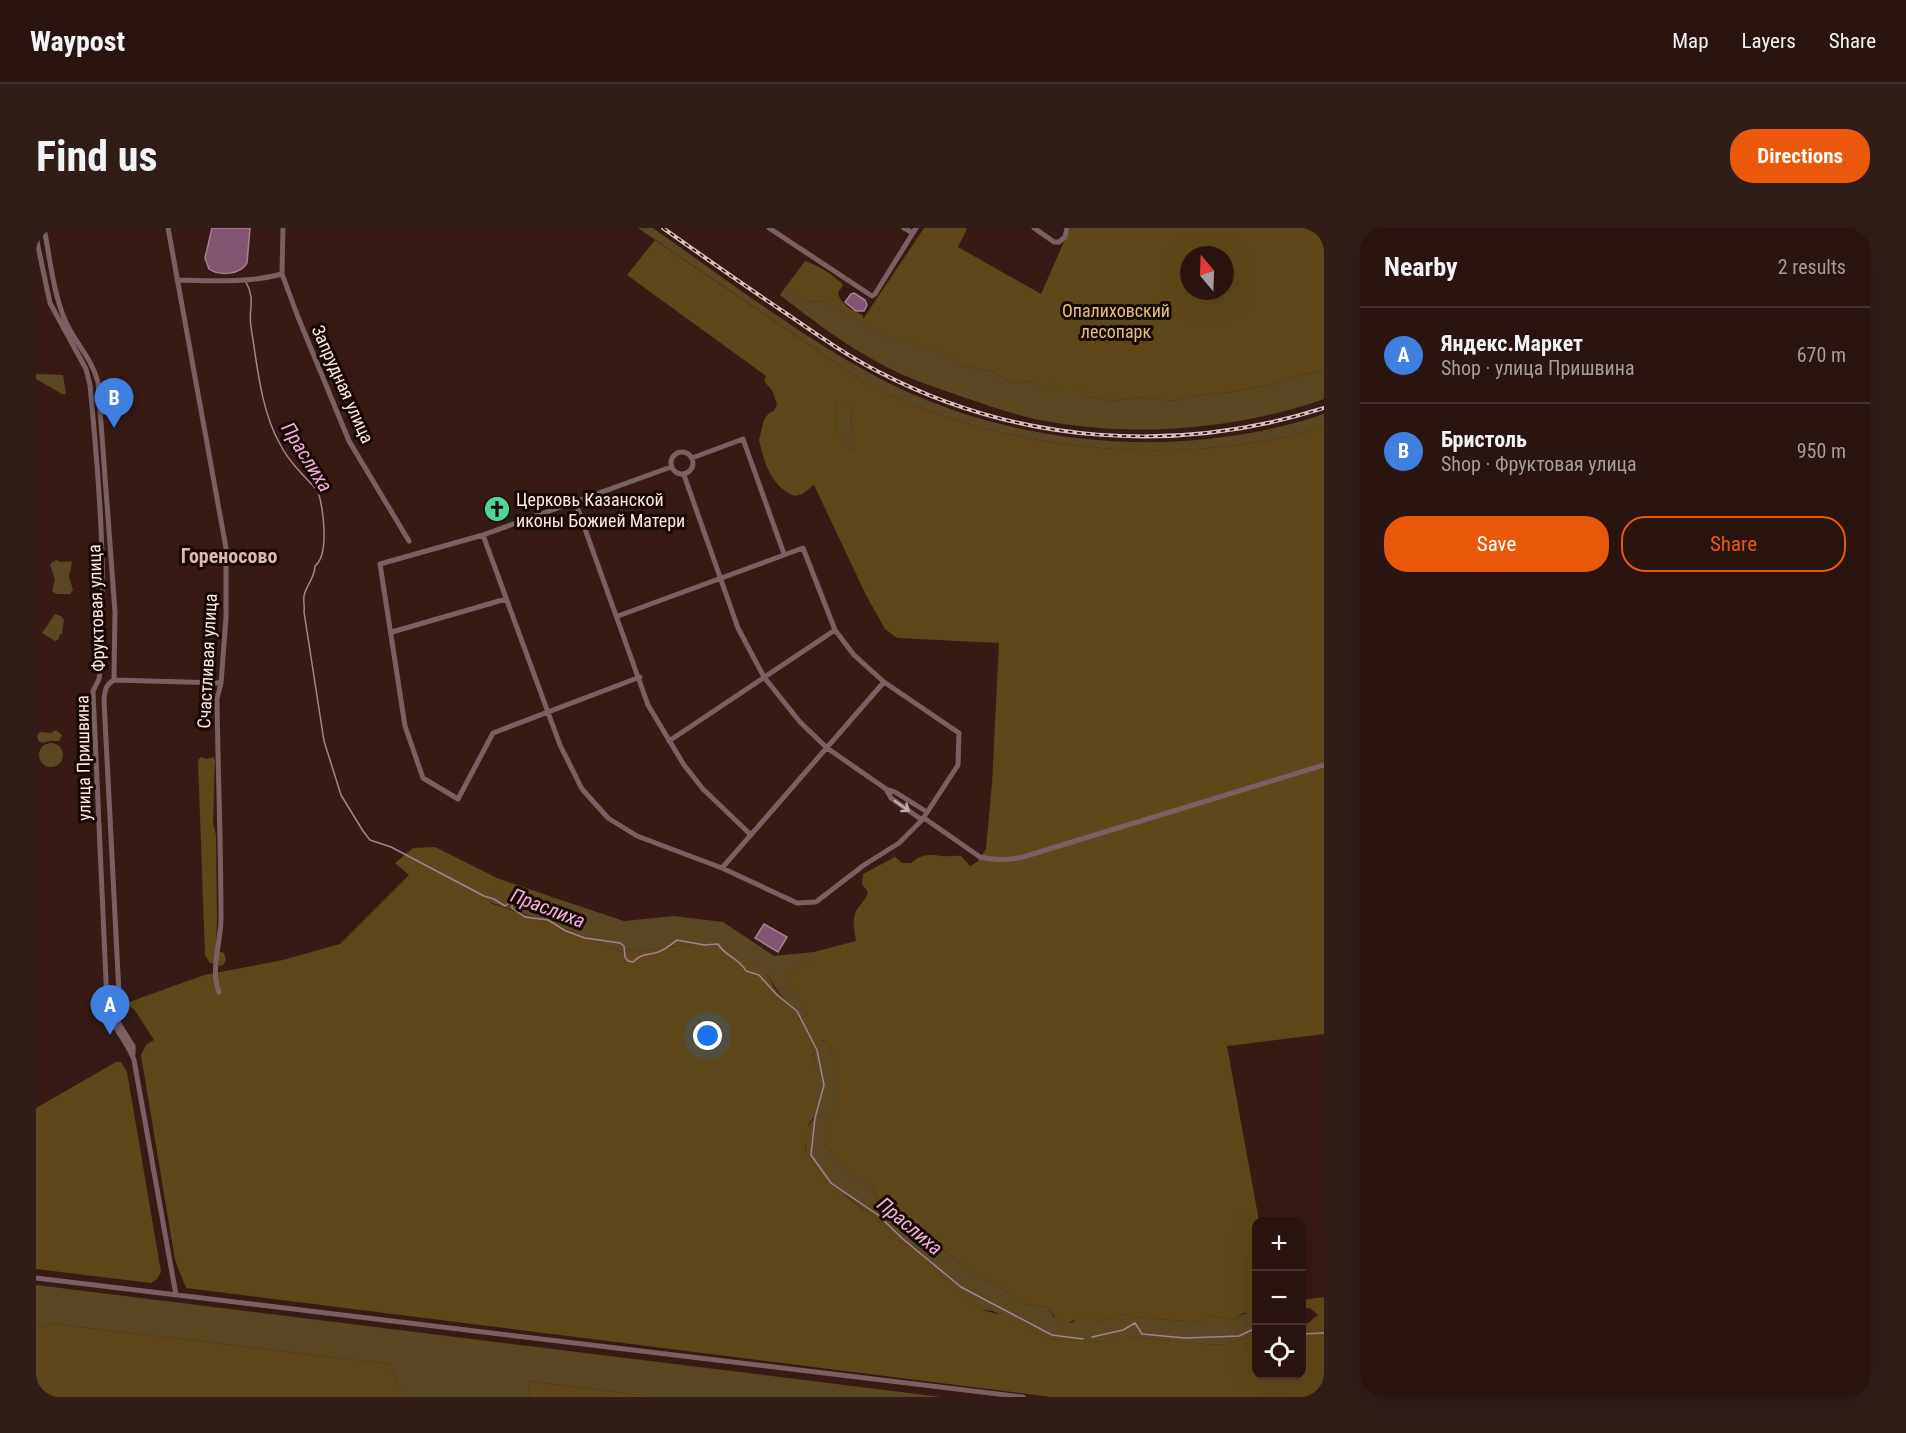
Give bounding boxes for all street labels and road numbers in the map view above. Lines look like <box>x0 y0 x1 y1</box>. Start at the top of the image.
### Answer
street label: Запрудная улица <box>308 322 378 446</box>
street label: Фруктовая улица <box>83 544 109 672</box>
street label: Счастливая улица <box>193 593 221 729</box>
street label: улица Пришвина <box>71 695 95 821</box>

